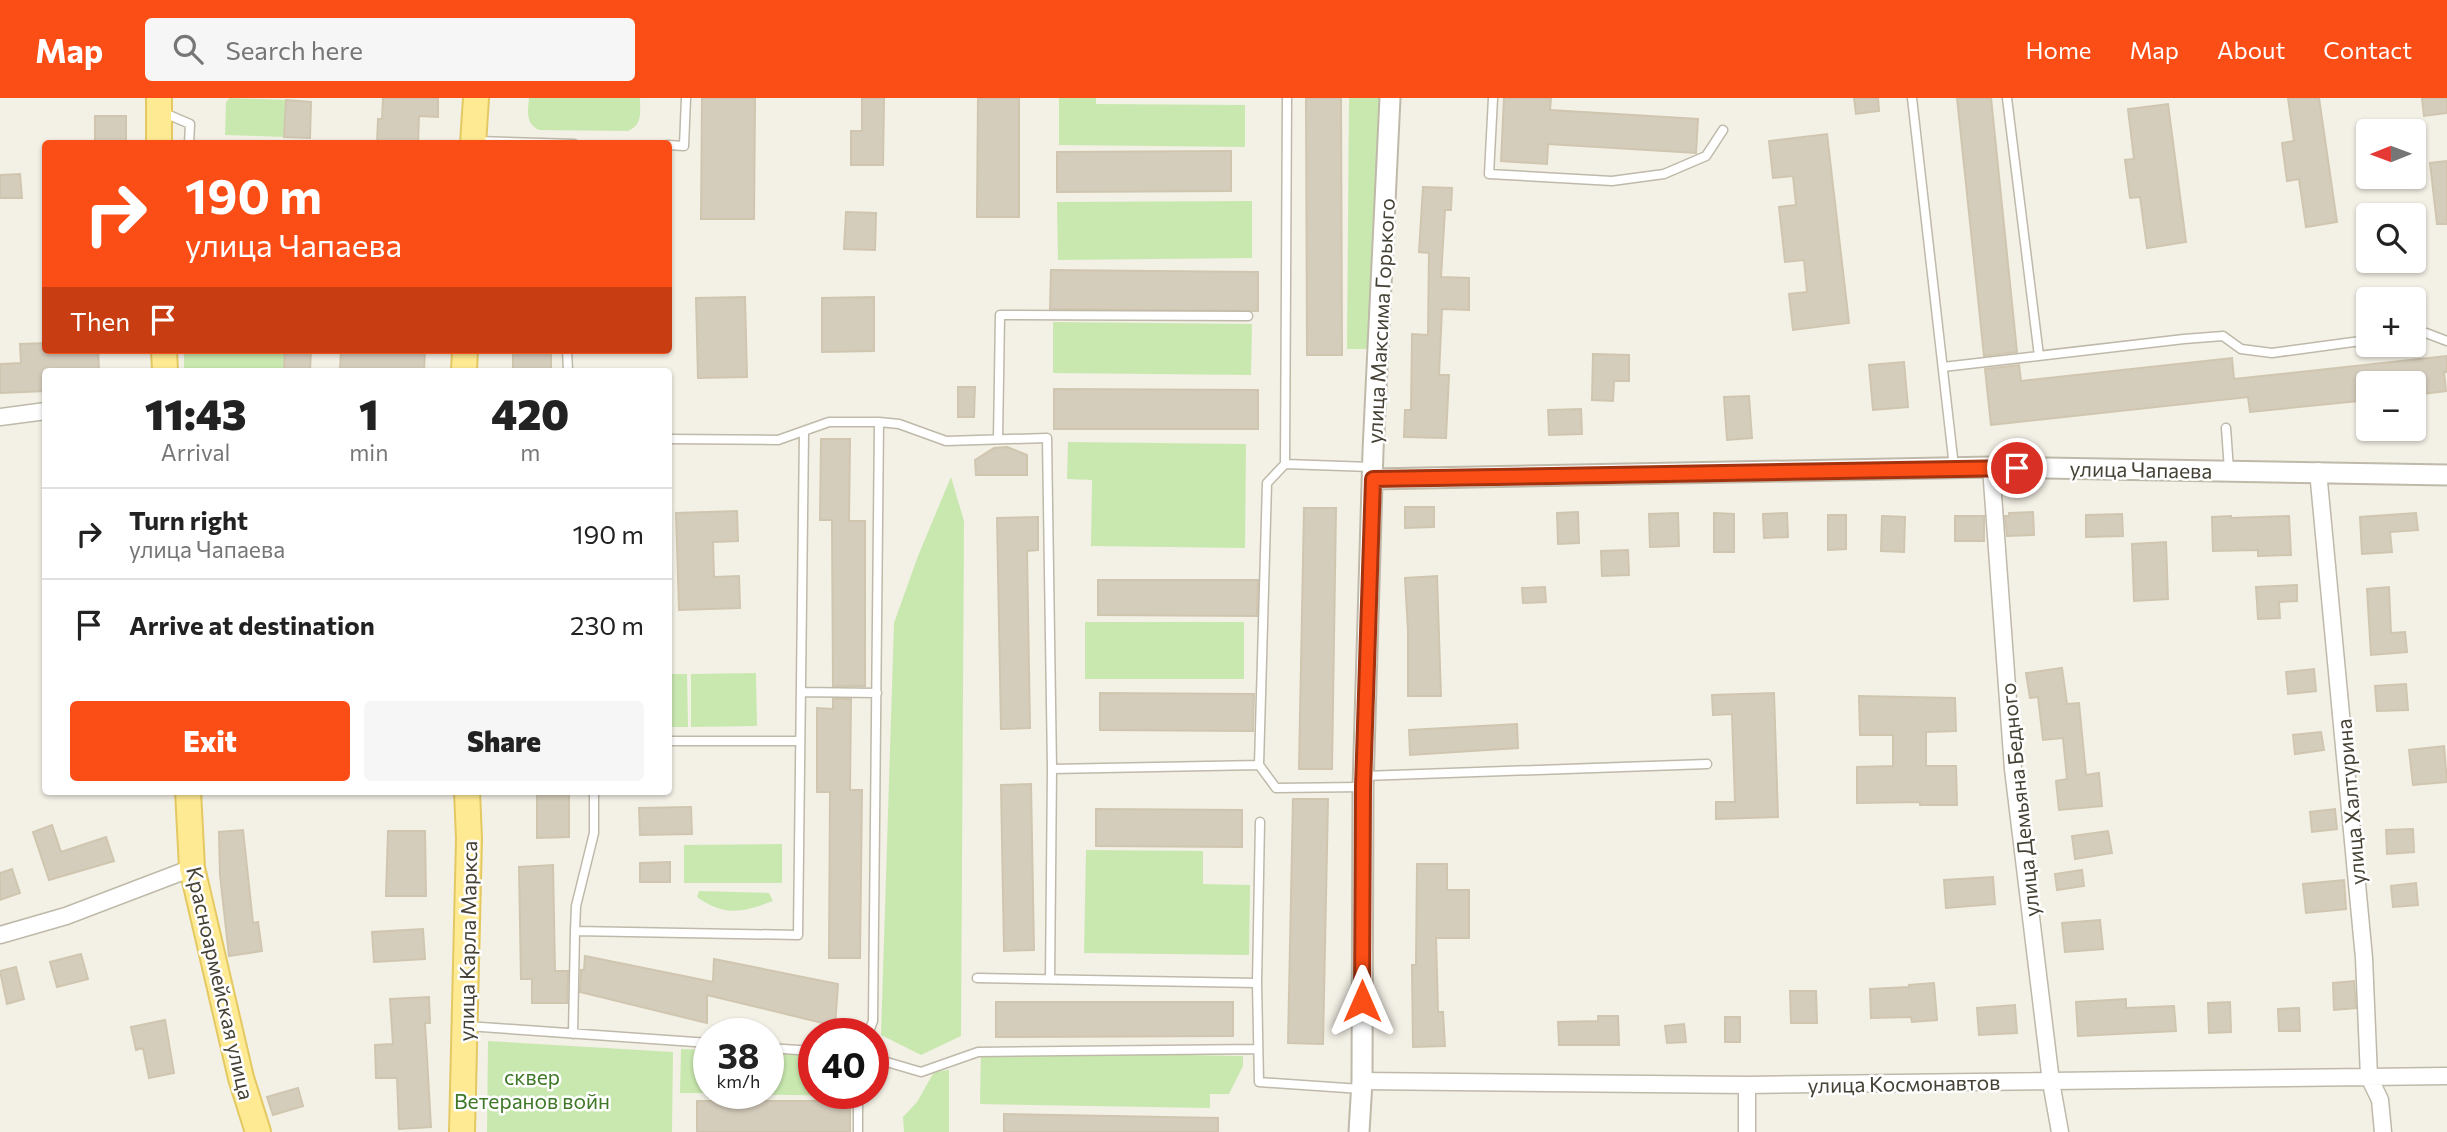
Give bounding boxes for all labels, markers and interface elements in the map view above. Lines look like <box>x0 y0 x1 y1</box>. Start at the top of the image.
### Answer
search box <box>145 18 635 81</box>
text: Map <box>35 29 103 70</box>
icon: search <box>169 30 207 68</box>
text: Search here <box>225 34 363 65</box>
text: Home <box>2026 35 2092 64</box>
text: Map <box>2130 35 2179 64</box>
text: About <box>2217 35 2285 64</box>
text: Contact <box>2323 35 2412 64</box>
north arrow <box>2356 119 2426 189</box>
map controls <box>2356 119 2426 441</box>
text: 190 m <box>185 164 322 224</box>
icon: right <box>70 168 161 259</box>
street label: улица Максима Горького <box>1361 197 1399 445</box>
button: search <box>2356 203 2426 273</box>
text: улица Чапаева <box>185 224 402 264</box>
button: + <box>2356 287 2426 357</box>
icon: arrive <box>144 301 182 339</box>
text: Then <box>70 305 130 336</box>
button: − <box>2356 371 2426 441</box>
text: 11:43 <box>145 387 247 439</box>
text: 1 <box>359 387 379 439</box>
text: 420 <box>491 387 569 439</box>
text: Arrival <box>161 438 230 466</box>
text: min <box>349 438 388 466</box>
text: m <box>520 438 540 466</box>
pin <box>1987 438 2047 498</box>
icon: arrive <box>1998 449 2036 487</box>
street label: улица Чапаева <box>2070 455 2212 483</box>
text: Turn right <box>129 504 248 535</box>
icon: right <box>70 515 108 553</box>
text: 190 m <box>572 518 644 549</box>
text: улица Чапаева <box>129 535 285 563</box>
icon: arrive <box>70 606 108 644</box>
text: Arrive at destination <box>129 609 375 640</box>
text: 230 m <box>570 609 644 640</box>
street label: улица Демьяна Бедного <box>1994 682 2044 918</box>
button: Exit <box>70 701 350 781</box>
button: Share <box>364 701 644 781</box>
street label: улица Халтурина <box>2330 718 2370 886</box>
street label: улица Карла Маркса <box>453 840 481 1042</box>
street label: Красноармейская улица <box>182 864 260 1102</box>
position arrow <box>1325 964 1399 1038</box>
speed limit sign: 40 <box>798 1018 889 1109</box>
text: 38 <box>717 1033 760 1076</box>
park label: сквер Ветеранов войн <box>454 1064 610 1113</box>
street label: улица Космонавтов <box>1807 1069 2001 1097</box>
text: km/h <box>717 1070 760 1092</box>

